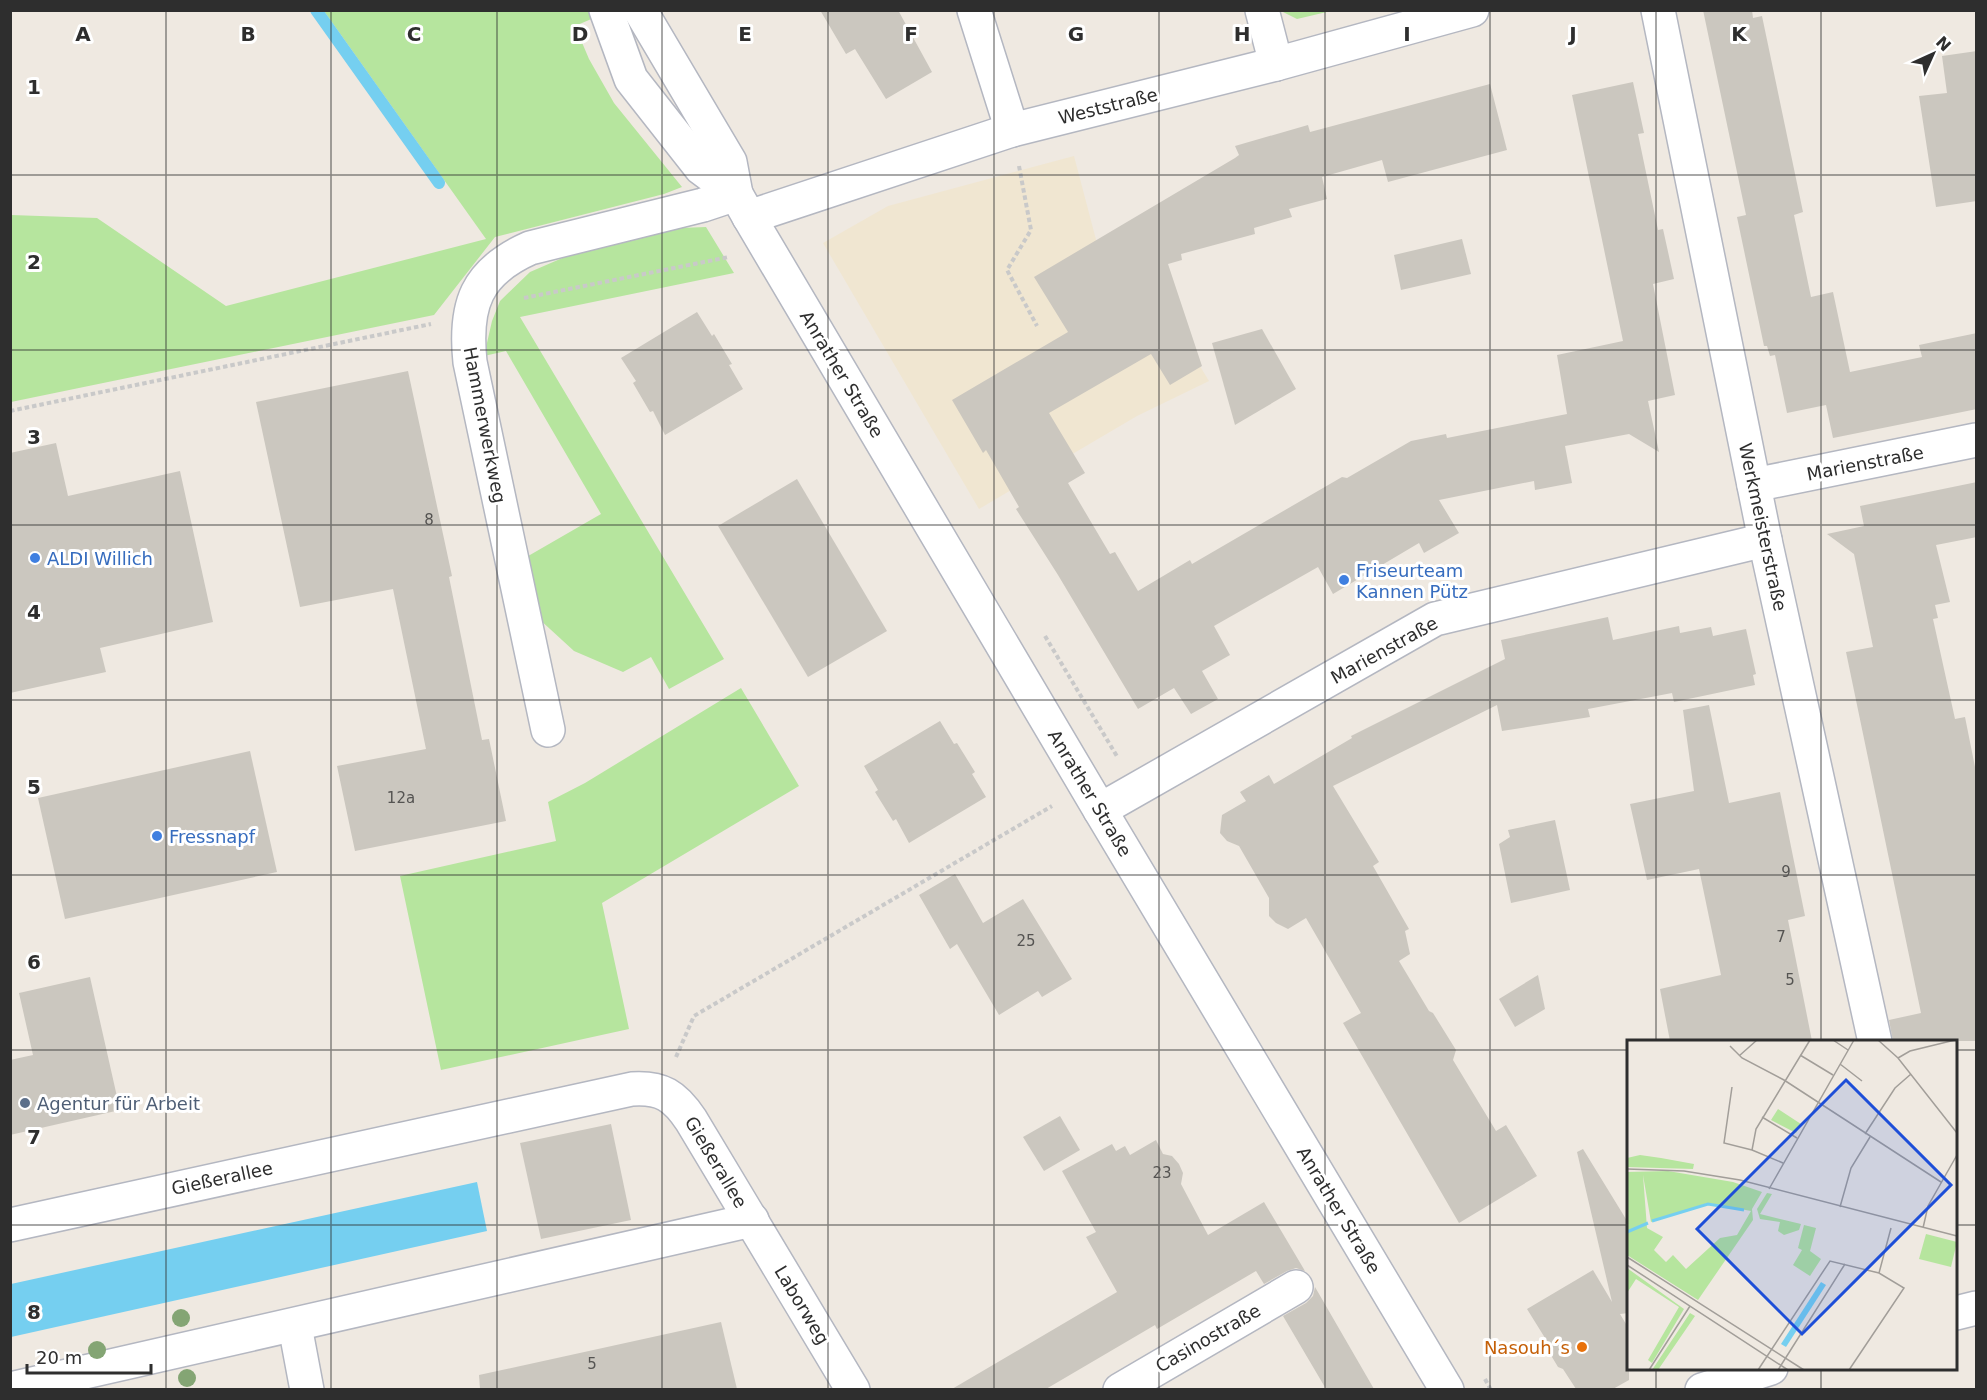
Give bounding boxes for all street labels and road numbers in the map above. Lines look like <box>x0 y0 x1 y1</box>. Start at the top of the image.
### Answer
street label: Weststraße <box>1056 84 1160 128</box>
street label: Anrather Straße <box>796 307 888 441</box>
street label: Hammerwerkweg <box>460 345 510 505</box>
street label: Werkmeisterstraße <box>1735 441 1791 613</box>
street label: Marienstraße <box>1805 441 1925 485</box>
street label: Marienstraße <box>1327 612 1441 688</box>
street label: Anrather Straße <box>1044 726 1136 860</box>
street label: Gießerallee <box>680 1112 752 1212</box>
street label: Anrather Straße <box>1293 1143 1385 1277</box>
street label: Gießerallee <box>169 1157 275 1199</box>
street label: Laborweg <box>770 1262 834 1348</box>
street label: Casinostraße <box>1152 1299 1264 1377</box>

